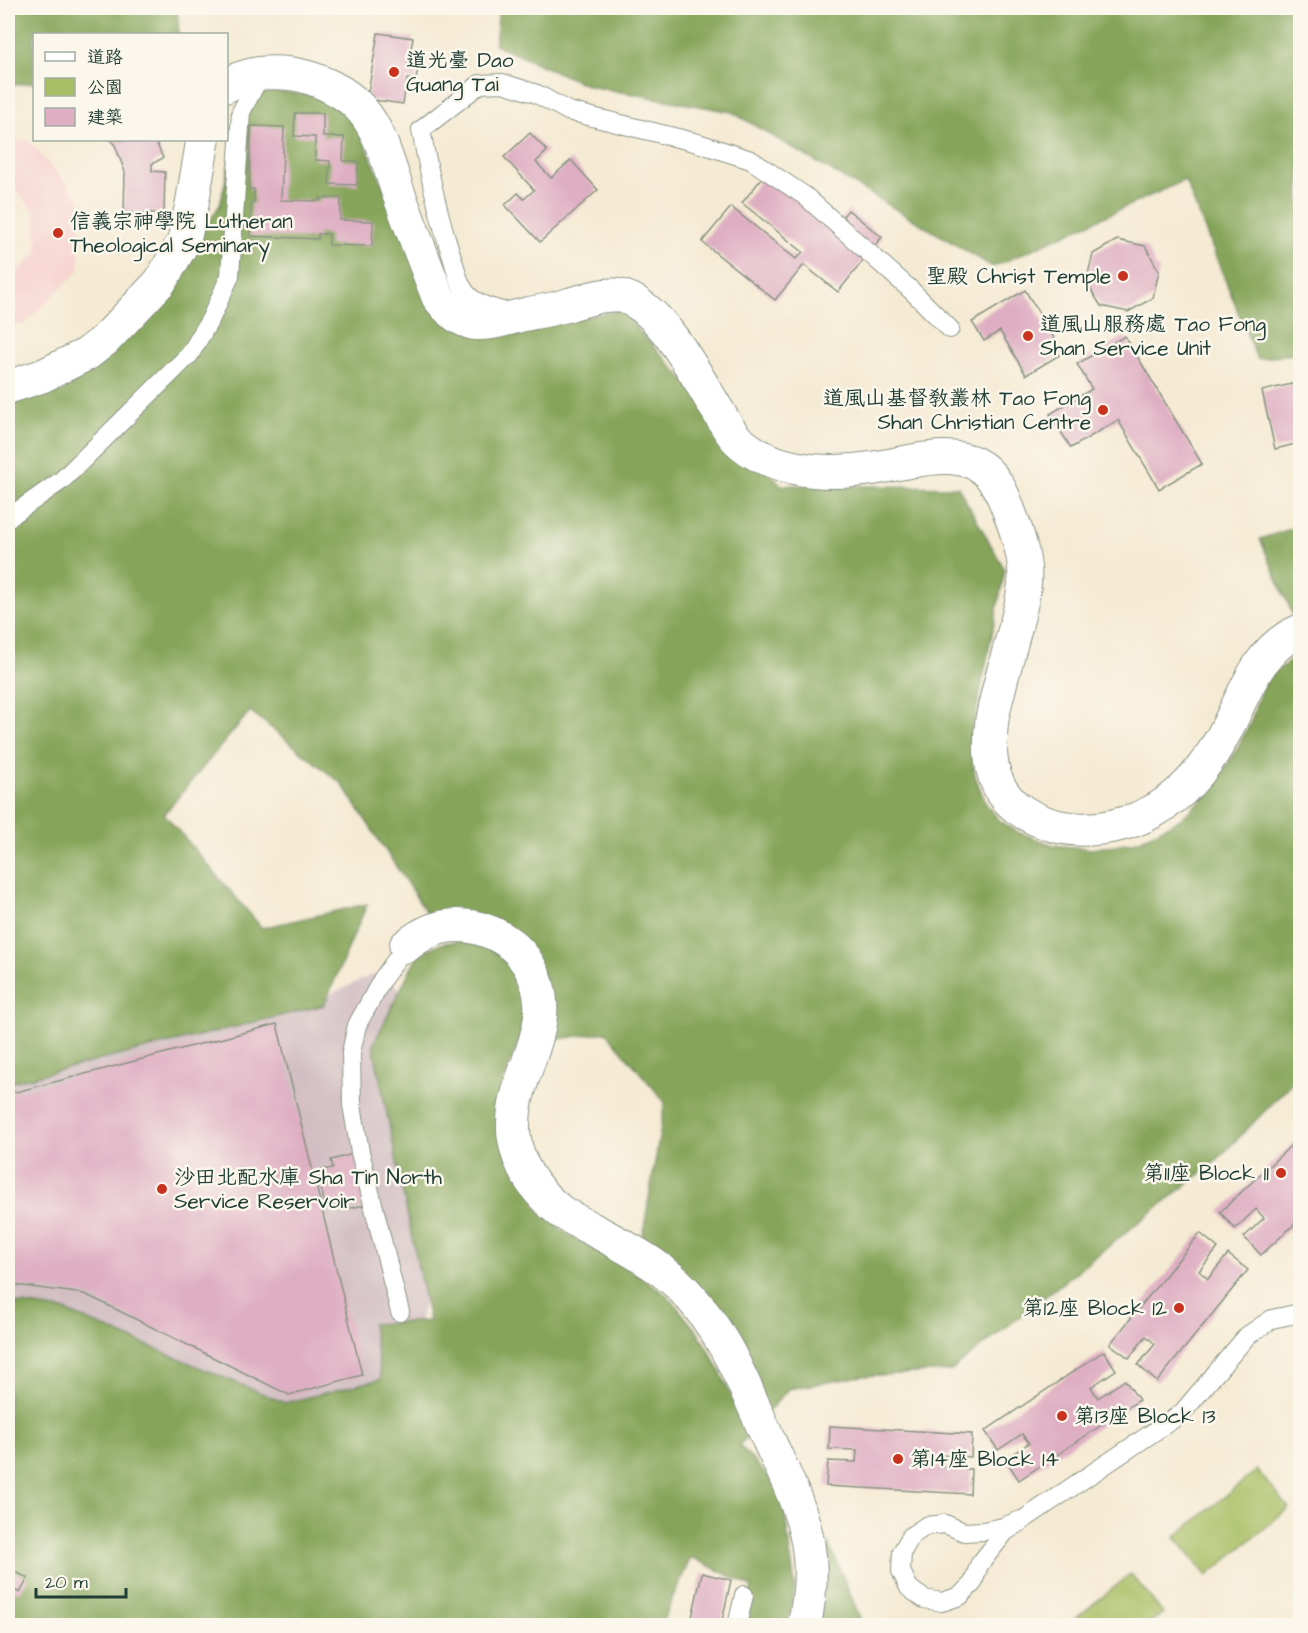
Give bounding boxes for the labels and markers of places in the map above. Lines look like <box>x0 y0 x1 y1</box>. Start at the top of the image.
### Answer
place label: 道光臺 Dao Guang Tai <box>406 46 514 101</box>
marker: 道光臺 Dao Guang Tai <box>387 65 401 79</box>
place label: 信義宗神學院 Lutheran Theological Seminary <box>70 207 293 262</box>
marker: 信義宗神學院 Lutheran Theological Seminary <box>51 226 65 240</box>
place label: 聖殿 Christ Temple <box>926 262 1111 292</box>
marker: 聖殿 Christ Temple <box>1116 269 1130 283</box>
place label: 道風山服務處 Tao Fong Shan Service Unit <box>1040 310 1266 363</box>
marker: 道風山服務處 Tao Fong Shan Service Unit <box>1021 329 1035 343</box>
place label: 道風山基督教叢林 Tao Fong Shan Christian Centre <box>823 384 1091 437</box>
marker: 道風山基督教叢林 Tao Fong Shan Christian Centre <box>1096 403 1110 417</box>
place label: 第11座 Block 11 <box>1143 1159 1269 1188</box>
place label: 沙田北配水庫 Sha Tin North Service Reservoir <box>174 1163 443 1216</box>
marker: 第11座 Block 11 <box>1274 1166 1288 1180</box>
marker: 沙田北配水庫 Sha Tin North Service Reservoir <box>155 1182 169 1196</box>
place label: 第12座 Block 12 <box>1023 1294 1167 1323</box>
marker: 第12座 Block 12 <box>1172 1301 1186 1315</box>
place label: 第13座 Block 13 <box>1074 1402 1216 1431</box>
marker: 第13座 Block 13 <box>1055 1409 1069 1423</box>
place label: 第14座 Block 14 <box>910 1445 1059 1474</box>
marker: 第14座 Block 14 <box>891 1452 905 1466</box>

